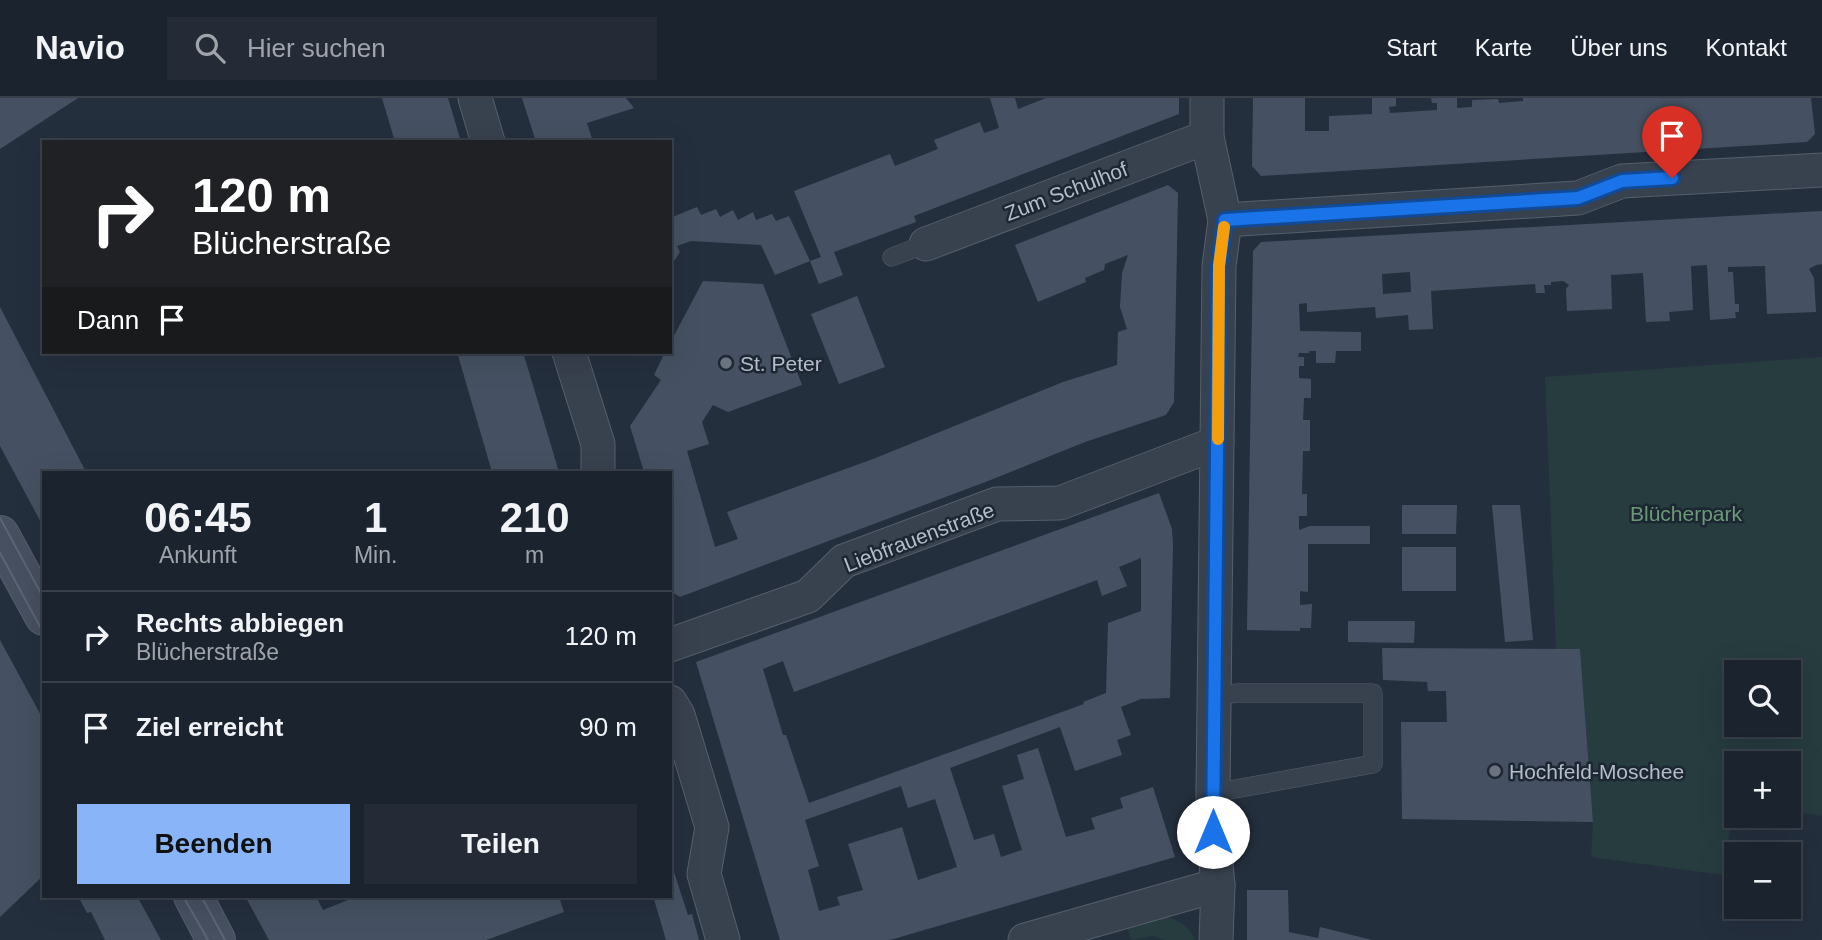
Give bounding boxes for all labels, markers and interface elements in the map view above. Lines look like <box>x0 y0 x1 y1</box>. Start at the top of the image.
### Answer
search box <box>167 17 657 80</box>
text: Navio <box>35 29 125 66</box>
icon: search <box>191 29 229 67</box>
text: Hier suchen <box>247 33 386 63</box>
text: Start <box>1386 34 1437 61</box>
text: Karte <box>1475 34 1532 61</box>
text: Über uns <box>1570 34 1668 61</box>
text: Kontakt <box>1706 34 1787 61</box>
pin <box>1642 106 1702 178</box>
icon: arrive <box>1653 117 1691 155</box>
street label: Zum Schulhof <box>1001 157 1131 225</box>
icon: right <box>77 168 168 259</box>
text: 120 m <box>192 168 331 222</box>
text: Blücherstraße <box>192 225 391 261</box>
icon: arrive <box>153 301 191 339</box>
text: Dann <box>77 305 139 335</box>
place label: St. Peter <box>740 352 822 375</box>
marker: St. Peter <box>718 355 734 371</box>
text: 06:45 <box>144 494 252 541</box>
text: 1 <box>364 494 387 541</box>
text: 210 <box>500 494 570 541</box>
street label: Liebfrauenstraße <box>841 498 997 576</box>
park label: Blücherpark <box>1630 502 1743 525</box>
text: Ankunft <box>159 542 237 568</box>
text: Min. <box>354 542 397 568</box>
text: m <box>525 542 544 568</box>
text: Rechts abbiegen <box>136 608 344 638</box>
icon: right <box>77 618 115 656</box>
text: 120 m <box>565 621 637 651</box>
text: Blücherstraße <box>136 639 279 665</box>
map controls <box>1724 660 1801 919</box>
button: search <box>1724 660 1801 737</box>
icon: arrive <box>77 709 115 747</box>
text: Ziel erreicht <box>136 712 283 742</box>
text: 90 m <box>579 712 637 742</box>
button: + <box>1724 751 1801 828</box>
place label: Hochfeld-Moschee <box>1509 760 1684 783</box>
marker: Hochfeld-Moschee <box>1487 763 1503 779</box>
position arrow <box>1176 795 1250 869</box>
button: Beenden <box>77 804 350 884</box>
button: Teilen <box>364 804 637 884</box>
button: − <box>1724 842 1801 919</box>

